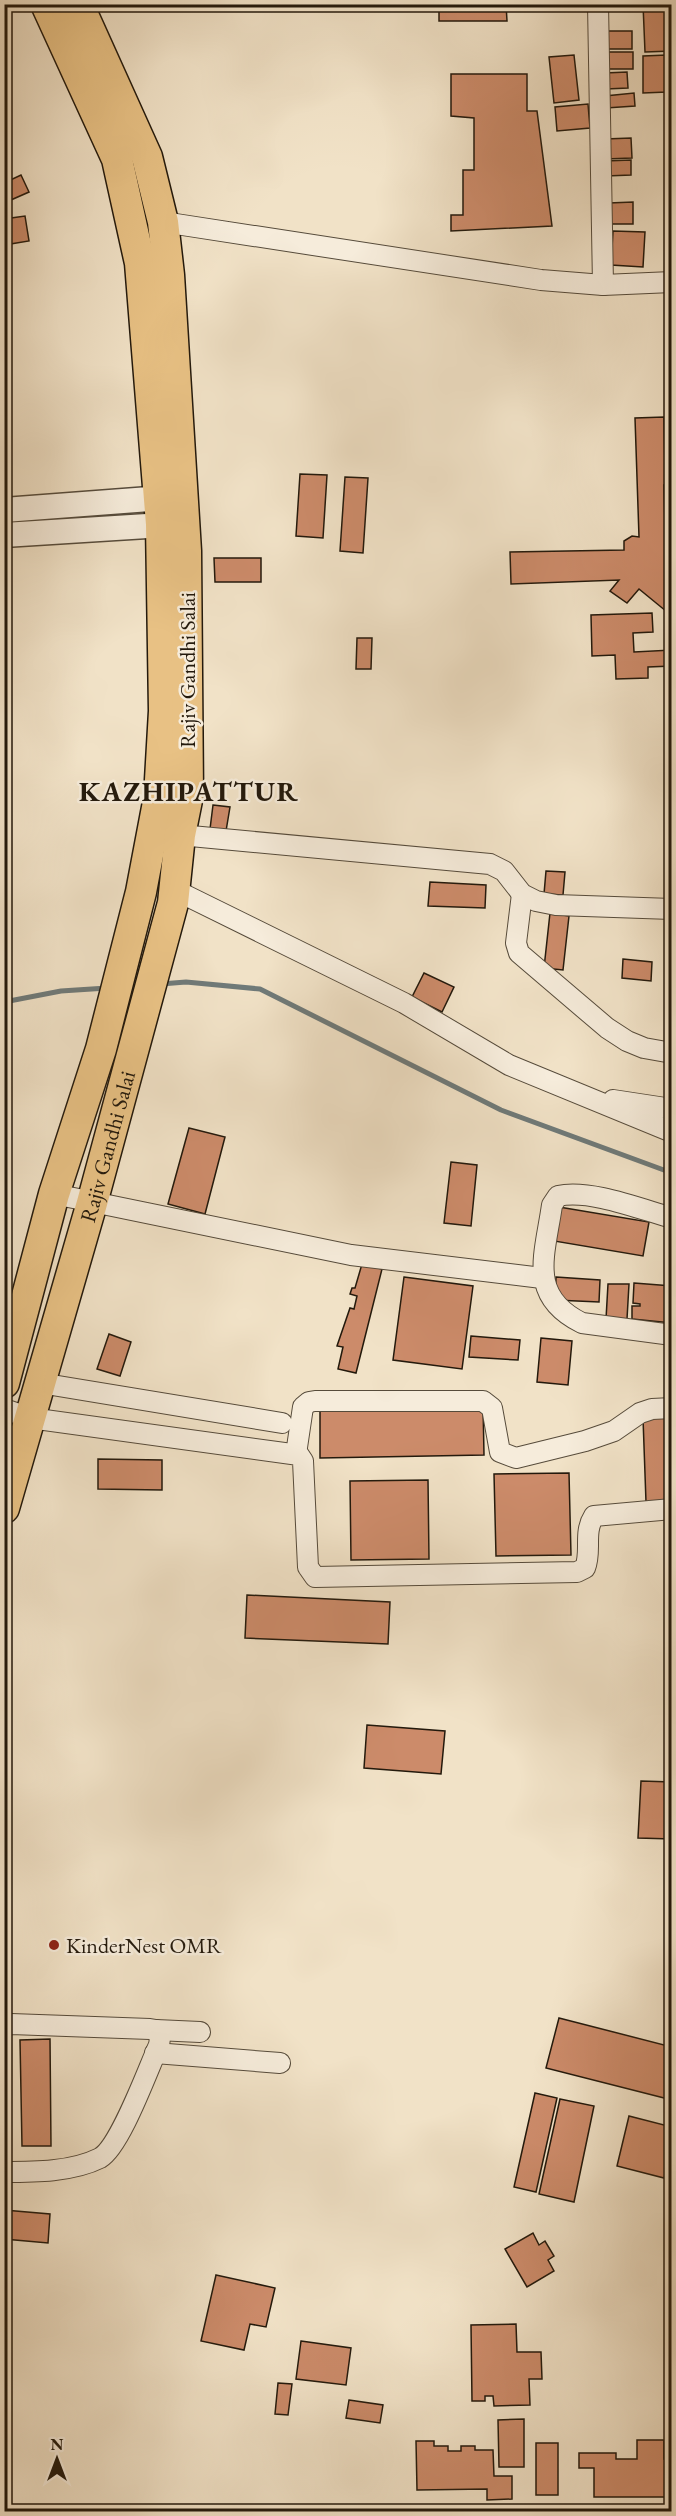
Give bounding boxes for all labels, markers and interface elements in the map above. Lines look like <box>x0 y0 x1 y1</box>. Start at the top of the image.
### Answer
street label: Rajiv Gandhi Salai <box>173 592 202 748</box>
district label: KAZHIPATTUR <box>79 773 299 809</box>
street label: Rajiv Gandhi Salai <box>73 1068 142 1226</box>
place label: KinderNest OMR <box>66 1931 222 1960</box>
marker: KinderNest OMR <box>47 1938 61 1952</box>
north arrow <box>27 2429 87 2489</box>
text: N <box>51 2434 64 2455</box>

